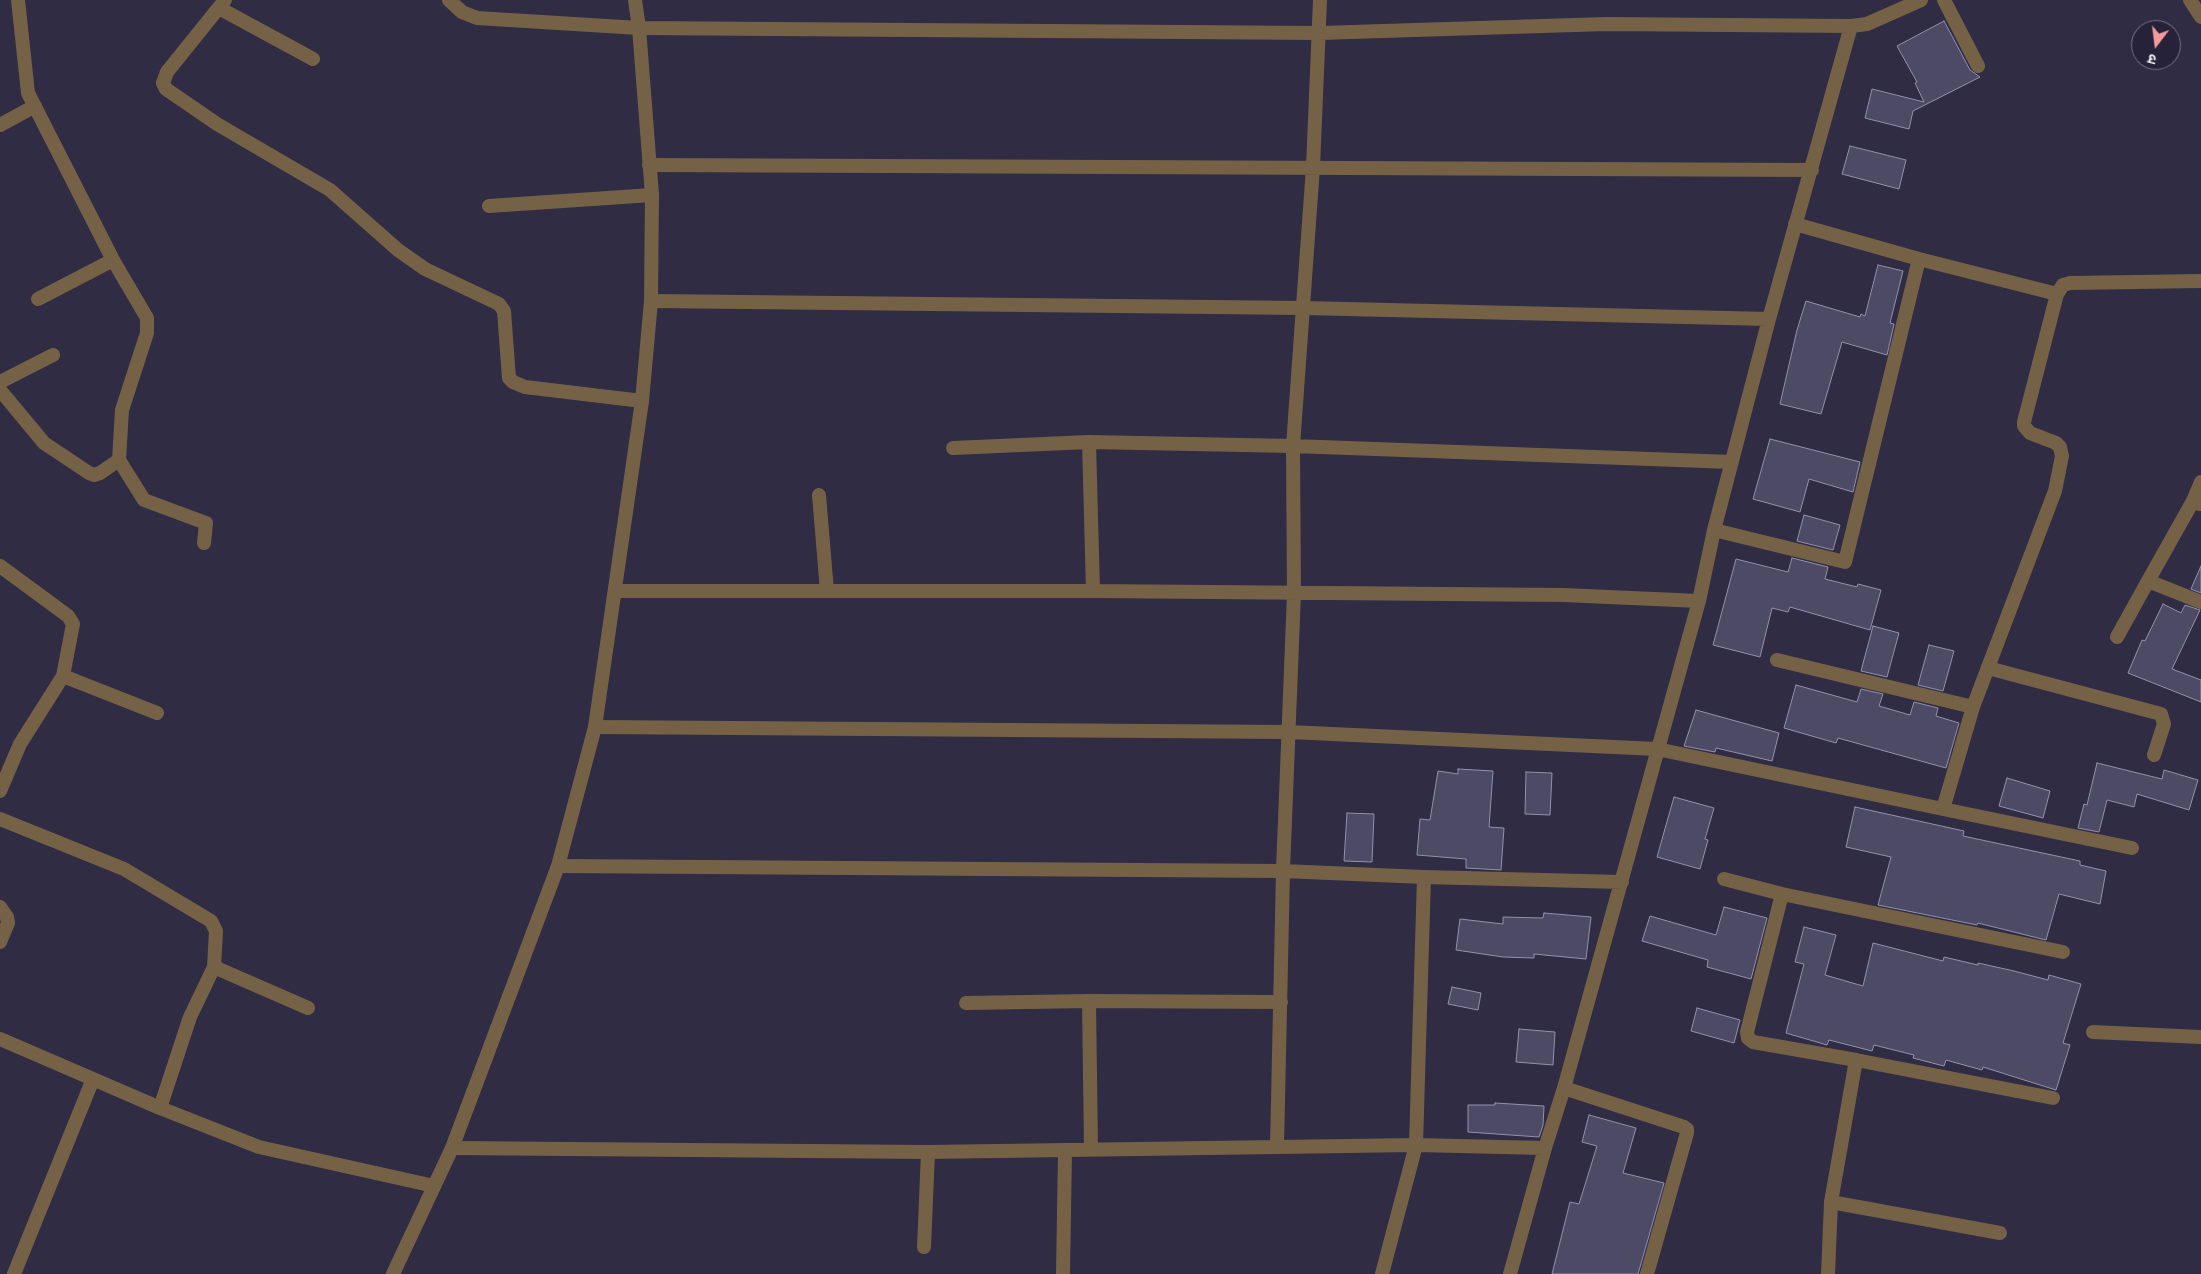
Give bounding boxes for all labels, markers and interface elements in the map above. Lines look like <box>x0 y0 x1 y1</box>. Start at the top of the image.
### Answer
north arrow <box>2131 20 2181 70</box>
text: उ <box>2146 50 2158 68</box>

